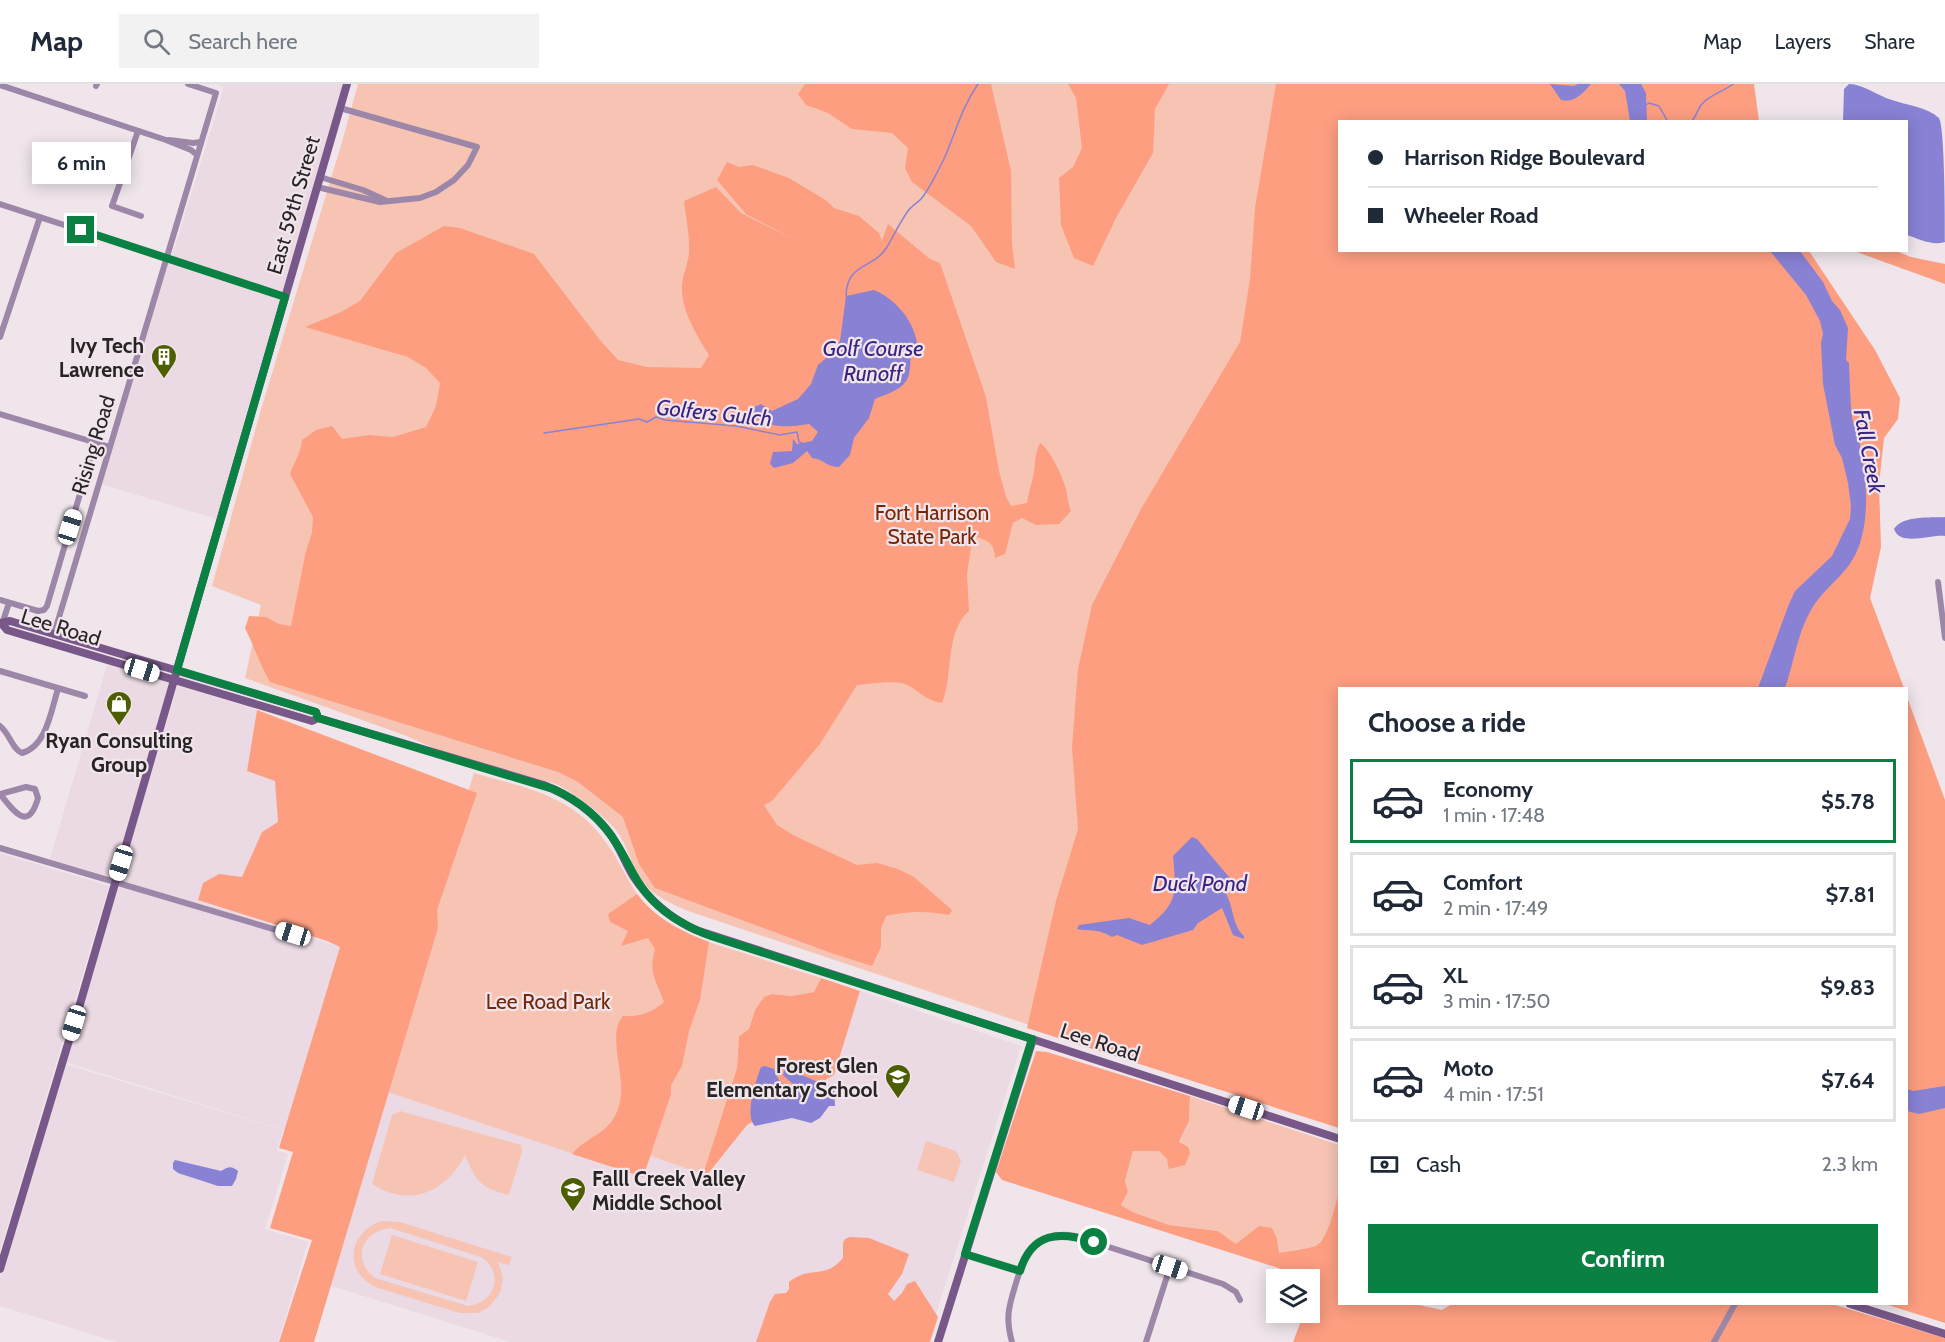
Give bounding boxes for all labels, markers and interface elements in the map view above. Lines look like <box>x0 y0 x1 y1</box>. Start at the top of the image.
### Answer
search box <box>119 14 539 68</box>
text: Map <box>30 24 83 58</box>
icon: search <box>140 25 173 58</box>
text: Search here <box>188 28 297 55</box>
text: Map <box>1703 29 1742 54</box>
text: Layers <box>1775 29 1831 54</box>
text: Share <box>1864 29 1915 54</box>
street label: East 59th Street <box>261 133 325 277</box>
callout: 6 min <box>32 143 130 185</box>
text: Harrison Ridge Boulevard <box>1404 144 1645 171</box>
text: 6 min <box>57 151 106 175</box>
text: Wheeler Road <box>1404 202 1539 229</box>
route end <box>67 216 94 243</box>
place label: Ivy Tech Lawrence <box>59 333 144 382</box>
water label: Golf Course Runoff <box>823 335 923 387</box>
building icon: Ivy Tech Lawrence <box>149 342 179 380</box>
street label: Rising Road <box>66 392 120 498</box>
water label: Golfers Gulch <box>655 394 773 432</box>
water label: Fall Creek <box>1848 407 1890 496</box>
park label: Fort Harrison State Park <box>875 500 989 549</box>
car <box>56 507 84 547</box>
street label: Lee Road <box>18 603 104 651</box>
car <box>122 656 162 684</box>
shop icon: Ryan Consulting Group <box>104 689 134 727</box>
text: Choose a ride <box>1368 706 1526 739</box>
place label: Ryan Consulting Group <box>45 728 193 777</box>
icon: car <box>1371 774 1425 828</box>
text: Economy <box>1443 776 1533 803</box>
text: $5.78 <box>1821 788 1875 815</box>
text: 1 min · 17:48 <box>1443 803 1545 827</box>
car <box>107 843 135 883</box>
icon: car <box>1371 867 1425 921</box>
text: Comfort <box>1443 869 1522 896</box>
water label: Duck Pond <box>1153 870 1248 897</box>
text: $7.81 <box>1826 881 1875 908</box>
text: 2 min · 17:49 <box>1443 896 1548 920</box>
car <box>273 920 313 948</box>
icon: car <box>1371 960 1425 1014</box>
text: XL <box>1443 962 1468 989</box>
text: $9.83 <box>1820 974 1875 1001</box>
park label: Lee Road Park <box>486 989 611 1014</box>
text: 3 min · 17:50 <box>1443 989 1551 1013</box>
car <box>60 1003 88 1043</box>
street label: Lee Road <box>1057 1017 1143 1067</box>
place label: Forest Glen Elementary School <box>706 1053 878 1102</box>
icon: car <box>1371 1053 1425 1107</box>
text: Moto <box>1443 1055 1494 1082</box>
school or university icon: Forest Glen Elementary School <box>883 1062 913 1100</box>
text: $7.64 <box>1821 1067 1875 1094</box>
text: 4 min · 17:51 <box>1443 1082 1544 1106</box>
car <box>1226 1094 1266 1122</box>
icon: cash <box>1368 1148 1401 1181</box>
text: Cash <box>1416 1151 1461 1178</box>
text: 2.3 km <box>1822 1152 1878 1176</box>
place label: Falll Creek Valley Middle School <box>592 1166 746 1215</box>
school or university icon: Falll Creek Valley Middle School <box>558 1175 588 1213</box>
button: Confirm <box>1368 1224 1878 1293</box>
route start <box>1080 1228 1107 1255</box>
car <box>1150 1253 1190 1281</box>
map controls <box>1266 1269 1320 1323</box>
button: layers <box>1266 1269 1320 1323</box>

